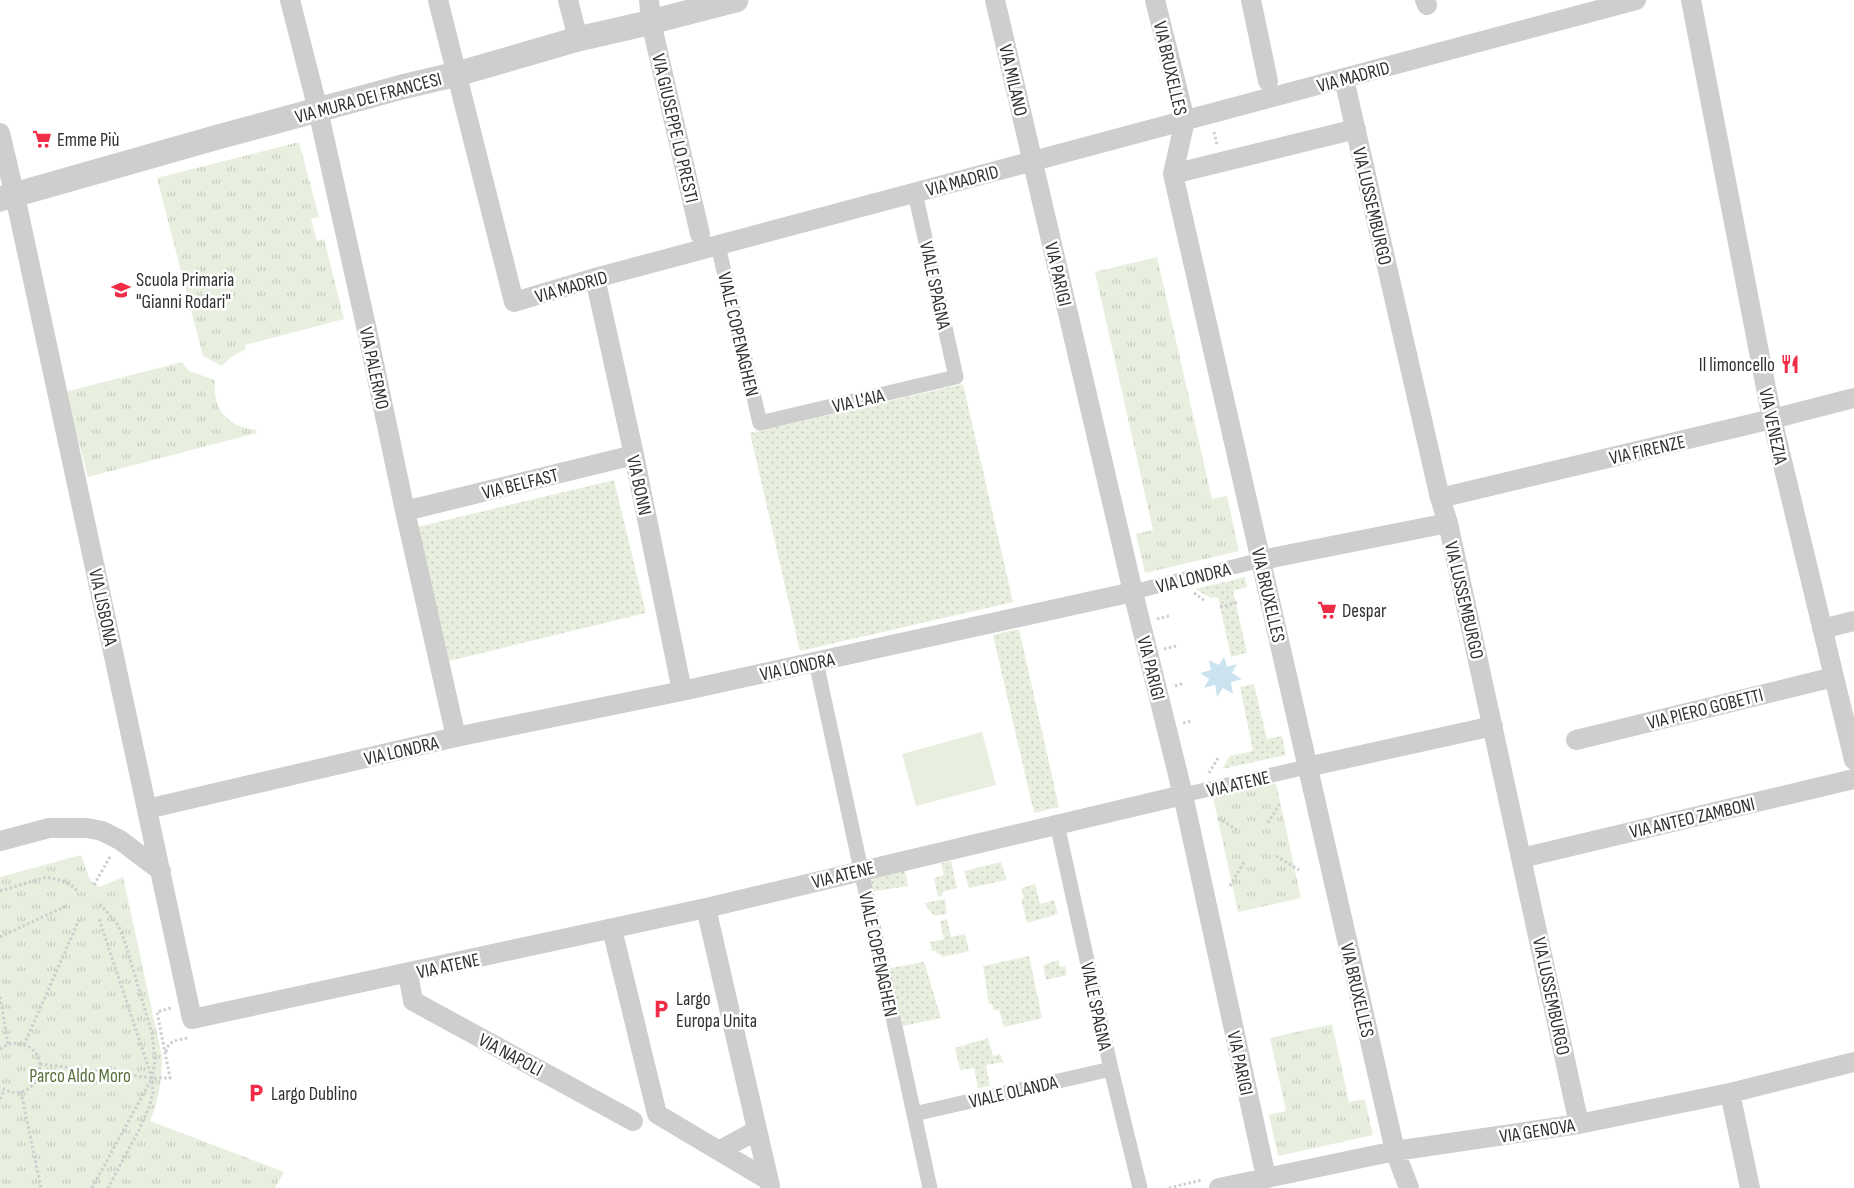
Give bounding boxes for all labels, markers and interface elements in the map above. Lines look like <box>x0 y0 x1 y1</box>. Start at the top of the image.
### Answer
street label: VIA BRUXELLES <box>1148 19 1192 118</box>
street label: VIA MILANO <box>993 42 1032 119</box>
street label: VIA GIUSEPPE LO PRESTI <box>646 51 703 205</box>
street label: VIA MADRID <box>1315 57 1392 98</box>
street label: VIA MURA DEI FRANCESI <box>292 68 444 129</box>
supermarket icon: Emme Più <box>31 128 53 150</box>
place label: Emme Più <box>57 129 119 152</box>
street label: VIA LUSSEMBURGO <box>1347 145 1396 267</box>
street label: VIA MADRID <box>924 161 1001 202</box>
street label: VIALE SPAGNA <box>914 239 955 332</box>
street label: VIA PARIGI <box>1039 240 1076 309</box>
street label: VIA MADRID <box>533 266 610 309</box>
place label: Scuola Primaria "Gianni Rodari" <box>136 269 234 314</box>
street label: VIALE COPENAGHEN <box>712 270 763 399</box>
school or university icon: Scuola Primaria "Gianni Rodari" <box>110 279 132 301</box>
street label: VIA PALERMO <box>354 325 393 412</box>
restaurant icon: Il limoncello <box>1779 353 1801 375</box>
place label: Il limoncello <box>1699 354 1775 377</box>
street label: VIA L'AIA <box>830 384 887 419</box>
street label: VIA VENEZIA <box>1753 386 1792 467</box>
street label: VIA FIRENZE <box>1607 431 1687 470</box>
street label: VIA BONN <box>621 453 656 517</box>
street label: VIA BELFAST <box>480 464 561 505</box>
street label: VIA LUSSEMBURGO <box>1439 539 1488 661</box>
street label: VIA BRUXELLES <box>1246 546 1290 645</box>
street label: VIA LONDRA <box>1154 558 1234 599</box>
street label: VIA LISBONA <box>83 567 122 649</box>
supermarket icon: Despar <box>1316 599 1338 621</box>
place label: Despar <box>1342 600 1387 623</box>
street label: VIA PARIGI <box>1131 634 1170 703</box>
street label: VIA LONDRA <box>758 648 837 687</box>
street label: VIA PIERO GOBETTI <box>1645 684 1766 735</box>
street label: VIA LONDRA <box>362 732 442 771</box>
street label: VIA ATENE <box>1205 766 1272 803</box>
street label: VIA ANTEO ZAMBONI <box>1628 793 1757 844</box>
street label: VIA ATENE <box>810 857 877 894</box>
street label: VIALE COPENAGHEN <box>853 890 902 1019</box>
street label: VIA LUSSEMBURGO <box>1527 935 1574 1057</box>
street label: VIA BRUXELLES <box>1335 941 1379 1040</box>
street label: VIA ATENE <box>415 949 482 984</box>
street label: VIALE SPAGNA <box>1075 960 1116 1053</box>
place label: Largo Europa Unita <box>676 988 757 1033</box>
parking icon: Largo Europa Unita <box>650 998 672 1020</box>
street label: VIA NAPOLI <box>474 1029 546 1082</box>
street label: VIA PARIGI <box>1222 1029 1258 1098</box>
park label: Parco Aldo Moro <box>29 1065 131 1088</box>
street label: VIALE OLANDA <box>967 1071 1061 1114</box>
parking icon: Largo Dublino <box>245 1082 267 1104</box>
place label: Largo Dublino <box>271 1083 357 1106</box>
street label: VIA GENOVA <box>1498 1114 1577 1149</box>

